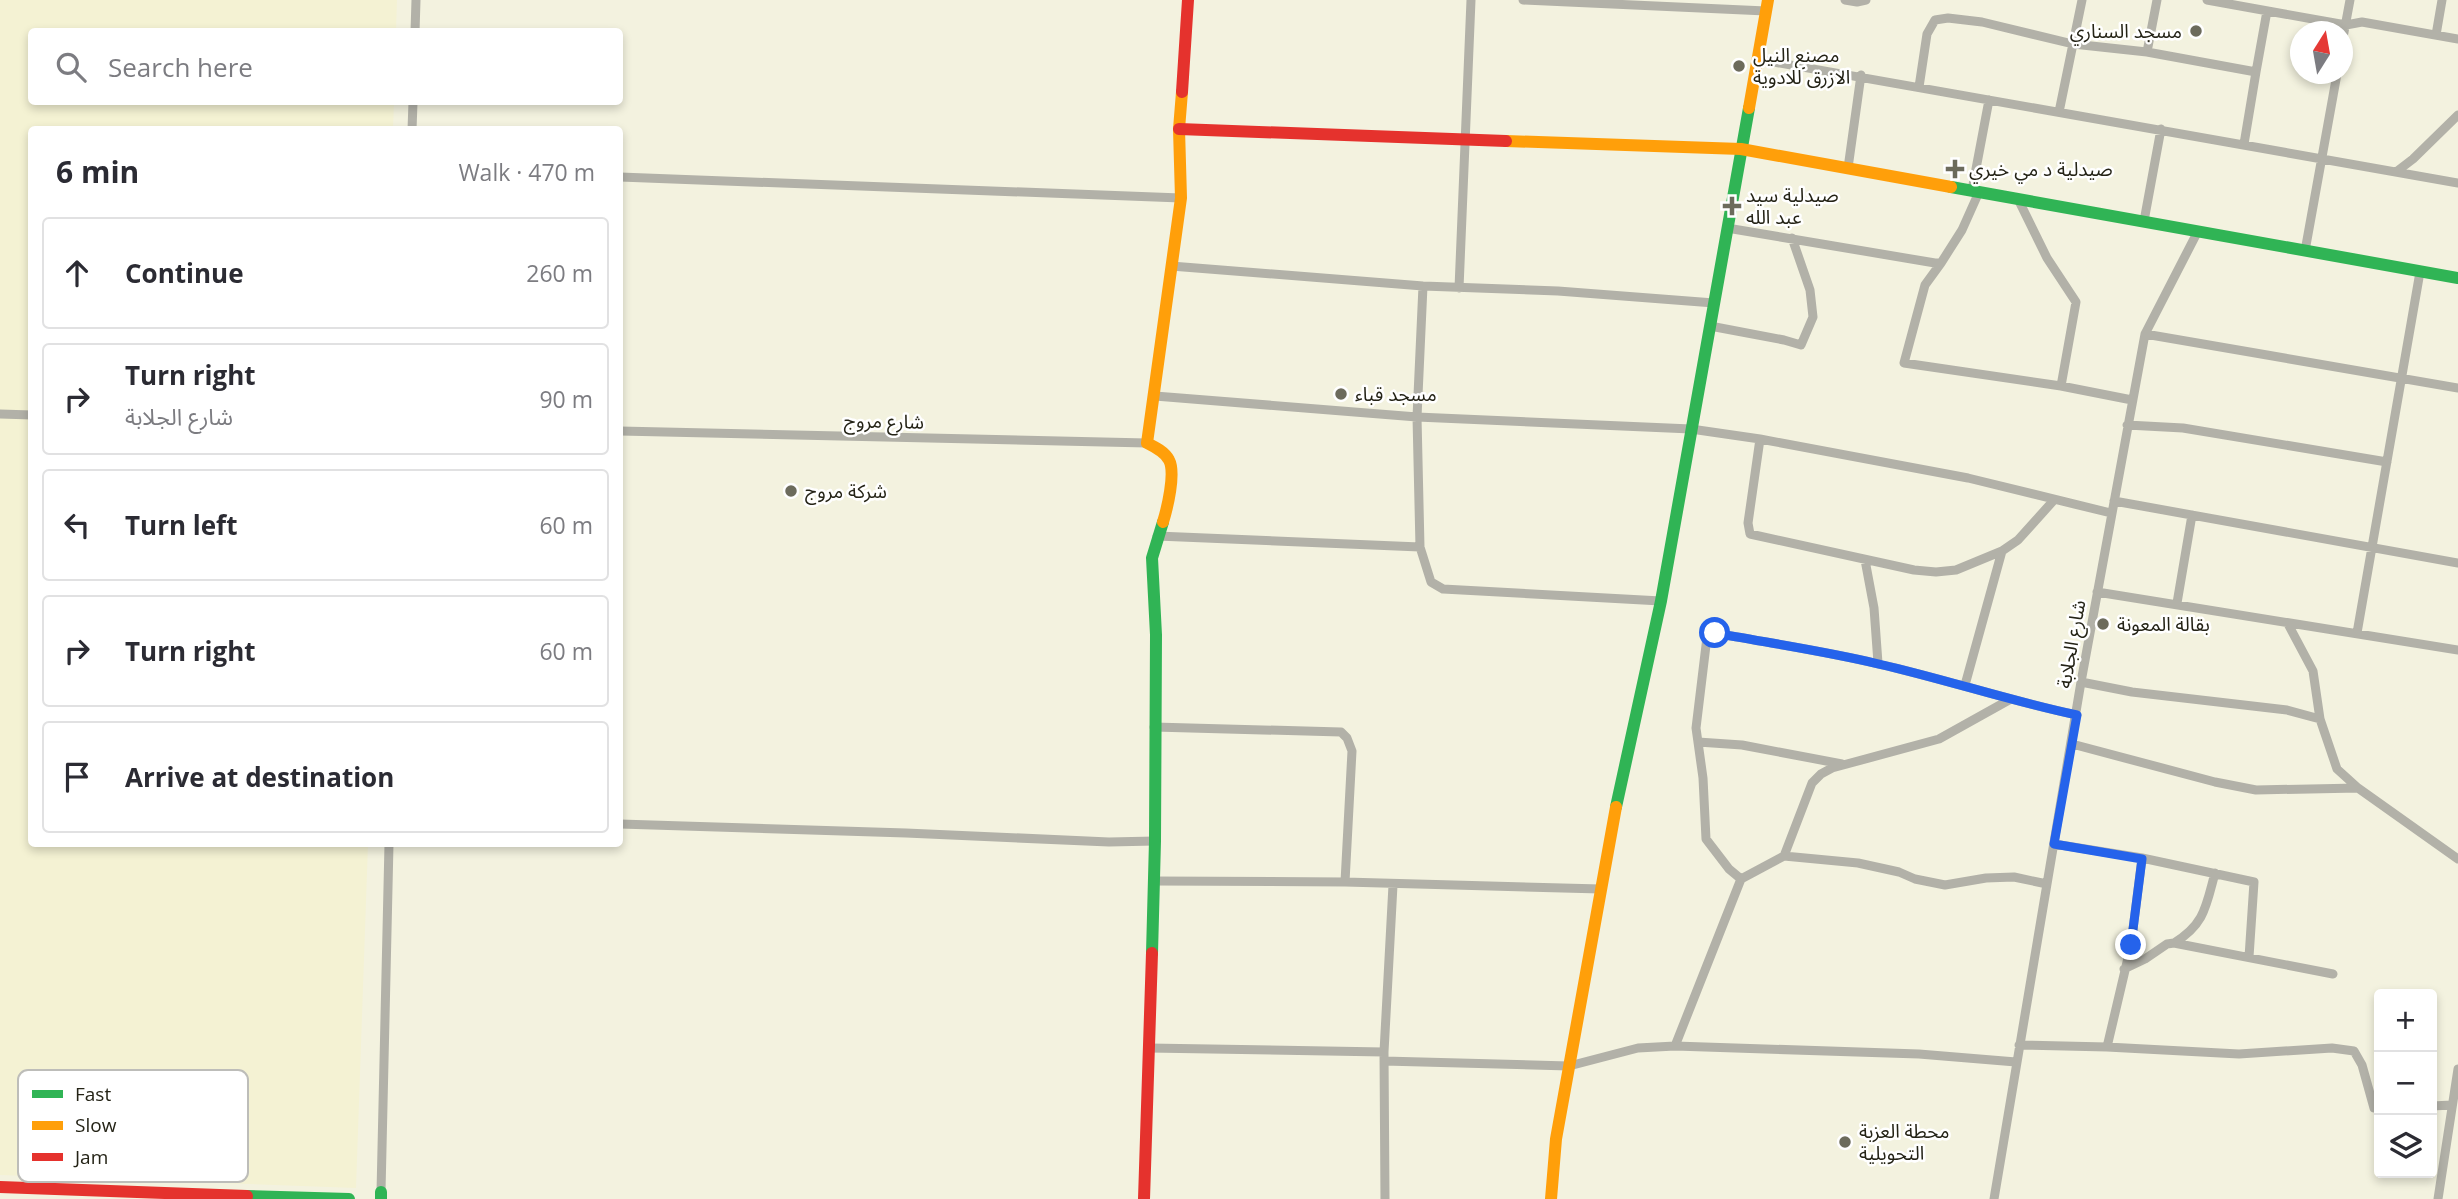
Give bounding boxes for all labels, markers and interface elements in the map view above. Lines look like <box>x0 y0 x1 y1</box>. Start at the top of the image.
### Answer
place label: مسجد السناري <box>2070 18 2182 46</box>
north arrow <box>2290 21 2353 84</box>
marker: مسجد السناري <box>2188 23 2204 39</box>
search box <box>28 28 623 105</box>
place label: مصنع النيل الازرق للادوية <box>1753 42 1850 90</box>
icon: search <box>52 48 90 86</box>
text: Search here <box>108 49 253 85</box>
marker: مصنع النيل الازرق للادوية <box>1731 58 1747 74</box>
text: 6 min <box>56 151 139 192</box>
text: Walk · 470 m <box>458 156 595 188</box>
place label: صيدلية د مي خيري <box>1969 156 2113 184</box>
marker: صيدلية د مي خيري <box>1947 161 1963 177</box>
place label: صيدلية سيد عبد الله <box>1746 182 1839 230</box>
marker: صيدلية سيد عبد الله <box>1724 198 1740 214</box>
icon: ahead <box>58 254 96 292</box>
text: Continue <box>125 255 244 291</box>
text: 260 m <box>526 257 593 289</box>
text: Turn right <box>125 357 256 393</box>
icon: right <box>58 380 96 418</box>
place label: مسجد قباء <box>1355 381 1437 407</box>
text: 90 m <box>539 383 593 415</box>
marker: مسجد قباء <box>1333 386 1349 402</box>
text: شارع الجلابة <box>125 400 233 432</box>
street label: شارع مروج <box>844 407 924 436</box>
place label: شركة مروج <box>805 478 887 505</box>
marker: شركة مروج <box>783 483 799 499</box>
icon: left <box>58 506 96 544</box>
text: Turn left <box>125 507 237 543</box>
text: 60 m <box>539 509 593 541</box>
street label: شارع الجلابة <box>2050 598 2093 690</box>
place label: بقالة المعونة <box>2117 611 2210 637</box>
marker: بقالة المعونة <box>2095 616 2111 632</box>
route start <box>1699 617 1730 648</box>
icon: right <box>58 632 96 670</box>
text: Turn right <box>125 633 256 669</box>
text: 60 m <box>539 635 593 667</box>
icon: arrive <box>58 758 96 796</box>
text: Arrive at destination <box>125 759 394 795</box>
route end <box>2115 929 2146 960</box>
map controls <box>2374 989 2437 1178</box>
button: + <box>2374 989 2437 1052</box>
button: − <box>2374 1052 2437 1115</box>
legend <box>18 1070 248 1182</box>
text: Fast <box>75 1081 111 1107</box>
text: Slow <box>75 1112 117 1138</box>
button: layers <box>2374 1115 2437 1178</box>
place label: محطة العزبة التحويلية <box>1859 1118 1949 1166</box>
marker: محطة العزبة التحويلية <box>1837 1134 1853 1150</box>
text: Jam <box>73 1144 108 1170</box>

